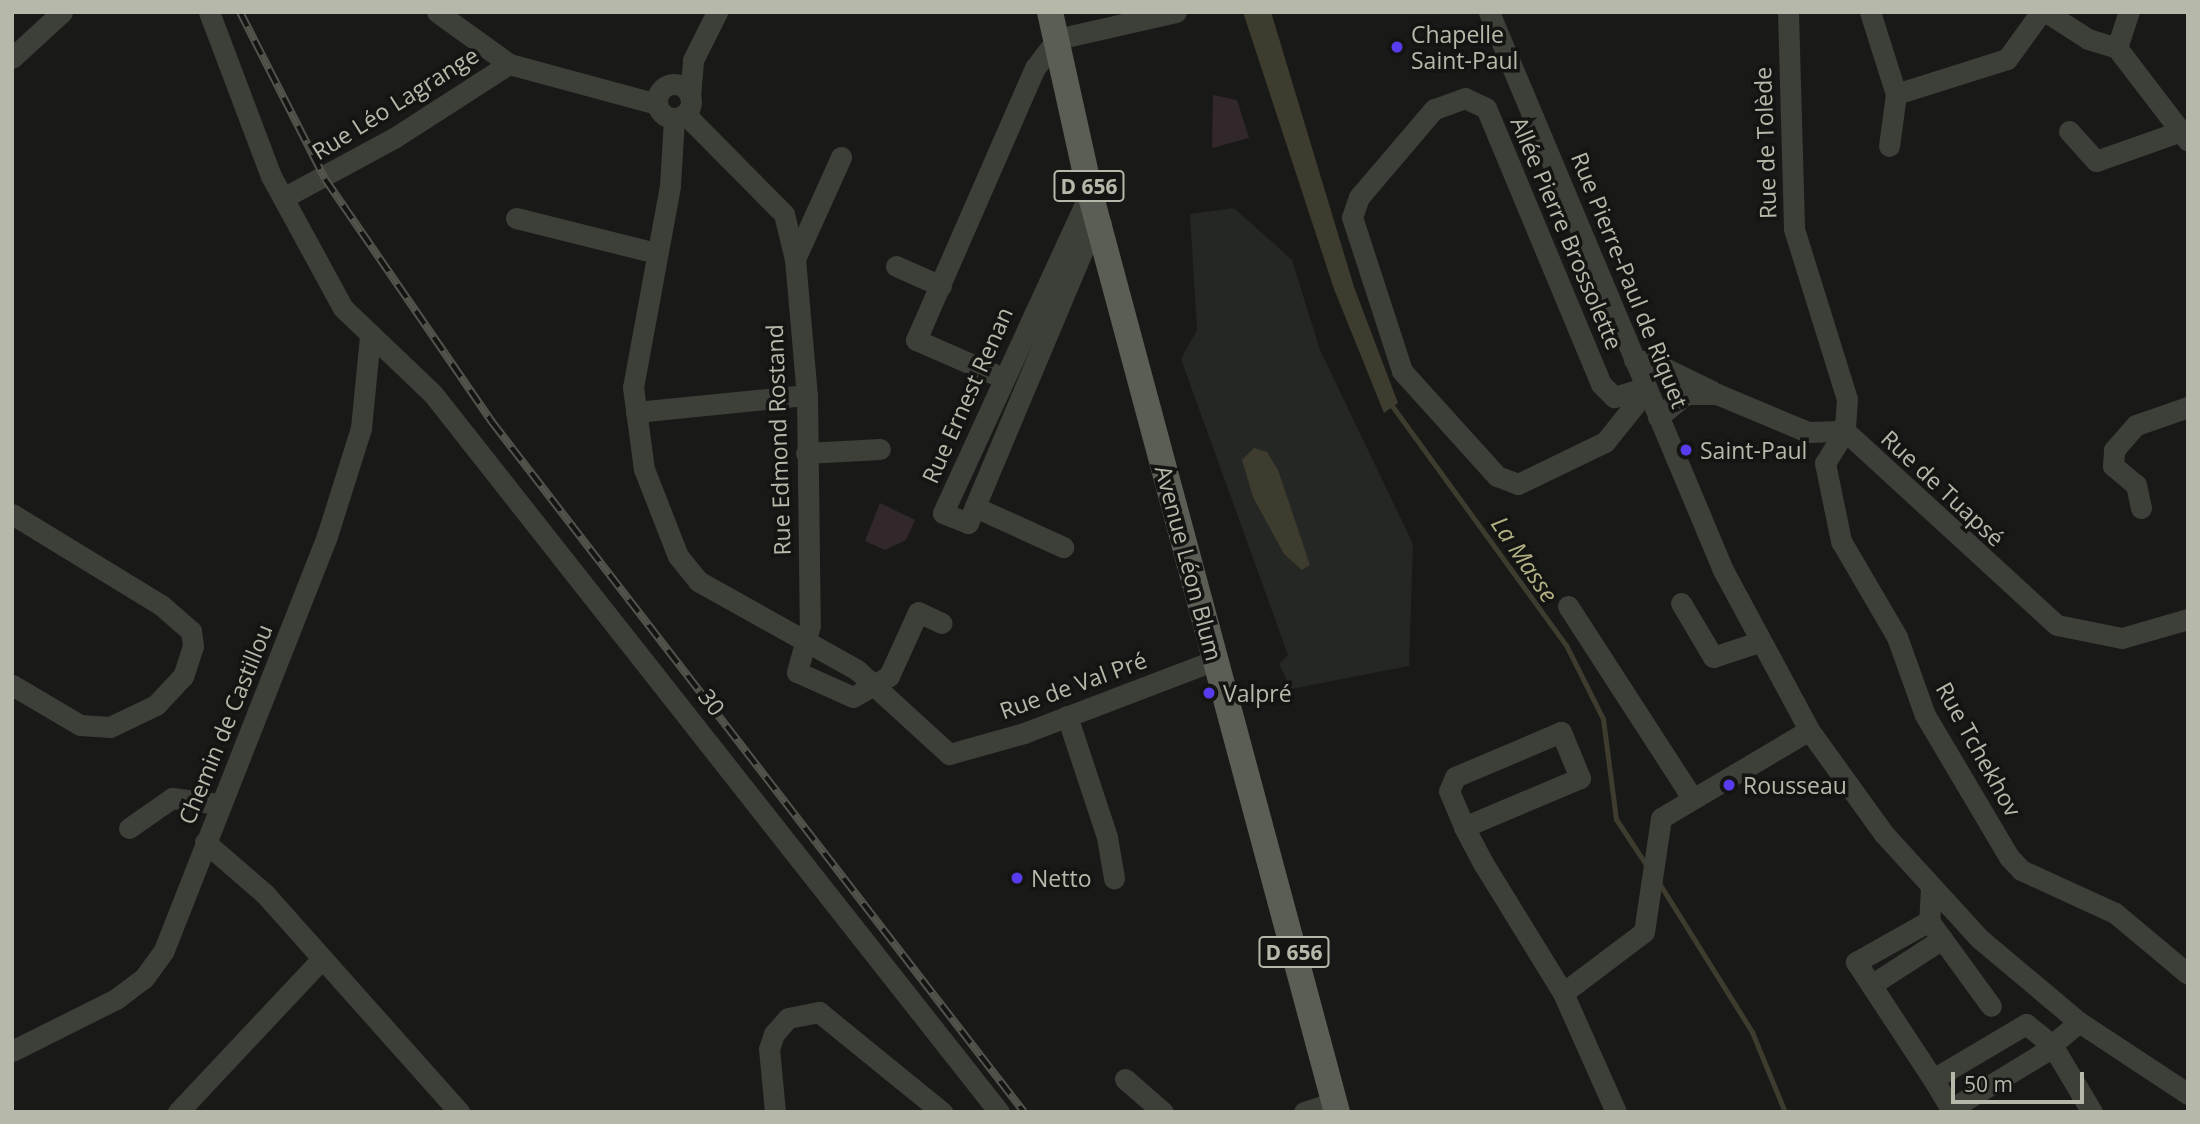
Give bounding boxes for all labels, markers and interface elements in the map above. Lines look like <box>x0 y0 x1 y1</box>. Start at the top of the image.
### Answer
place label: Chapelle Saint-Paul <box>1411 20 1518 74</box>
marker: Chapelle Saint-Paul <box>1389 39 1405 55</box>
street label: Rue Léo Lagrange <box>307 41 483 165</box>
street label: Rue de Tolède <box>1749 66 1781 220</box>
street label: Allée Pierre Brossolette <box>1505 113 1629 353</box>
street label: Rue Pierre-Paul de Riquet <box>1566 148 1694 412</box>
road number: D 656 <box>1052 168 1126 204</box>
street label: Rue Ernest Renan <box>916 303 1018 487</box>
street label: Rue Edmond Rostand <box>760 324 796 556</box>
street label: Rue de Tuapsé <box>1876 424 2010 552</box>
place label: Saint-Paul <box>1700 436 1807 464</box>
marker: Saint-Paul <box>1678 442 1694 458</box>
street label: Avenue Léon Blum <box>1150 462 1228 664</box>
water label: La Masse <box>1486 510 1564 608</box>
street label: Chemin de Castillou <box>172 620 278 828</box>
street label: Rue de Val Pré <box>996 646 1150 724</box>
street label: Rue Tchekhov <box>1931 677 2027 821</box>
place label: Valpré <box>1223 679 1292 707</box>
street label: 30 <box>693 683 731 721</box>
marker: Valpré <box>1201 685 1217 701</box>
place label: Rousseau <box>1743 771 1847 799</box>
marker: Rousseau <box>1721 777 1737 793</box>
place label: Netto <box>1031 864 1091 892</box>
marker: Netto <box>1009 870 1025 886</box>
road number: D 656 <box>1257 934 1331 970</box>
scale bar <box>1955 1058 2088 1102</box>
text: 50 m <box>1964 1070 2013 1098</box>

